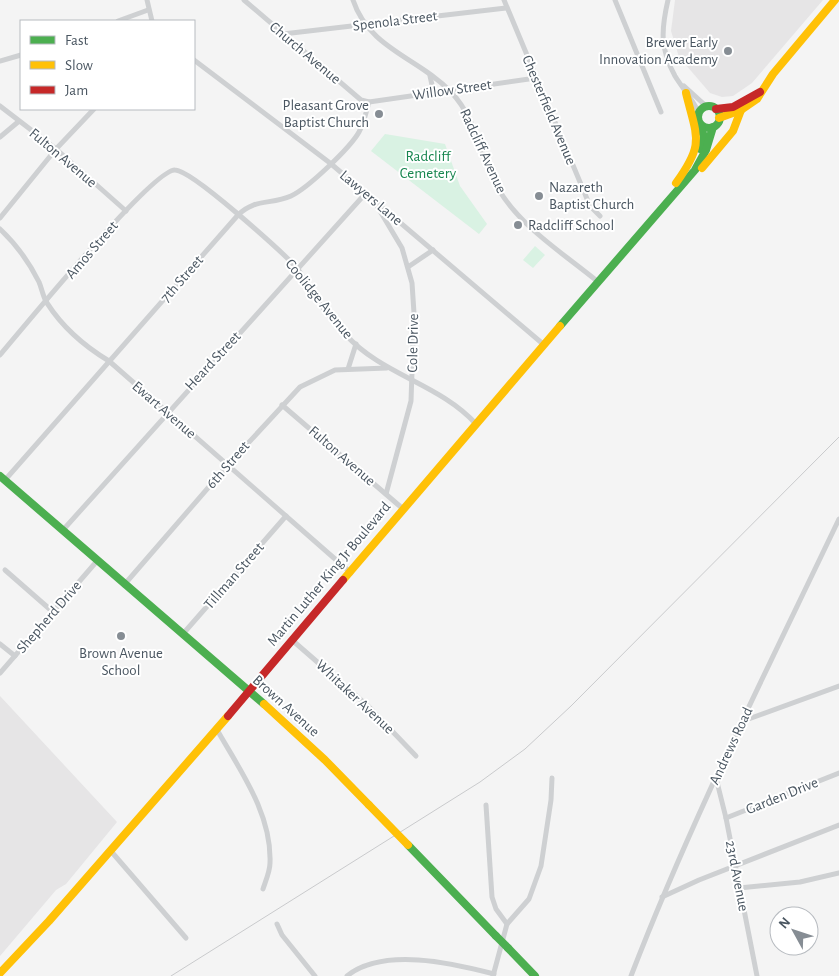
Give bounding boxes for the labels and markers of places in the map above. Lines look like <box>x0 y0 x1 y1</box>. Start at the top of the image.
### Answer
place label: Brewer Early Innovation Academy <box>599 35 719 67</box>
marker: Brewer Early Innovation Academy <box>722 45 734 57</box>
place label: Pleasant Grove Baptist Church <box>283 98 369 130</box>
marker: Pleasant Grove Baptist Church <box>373 108 385 120</box>
place label: Nazareth Baptist Church <box>549 180 634 212</box>
marker: Nazareth Baptist Church <box>533 190 545 202</box>
place label: Radcliff School <box>528 218 614 233</box>
marker: Radcliff School <box>512 219 524 231</box>
marker: Brown Avenue School <box>115 630 127 642</box>
place label: Brown Avenue School <box>79 646 163 678</box>

